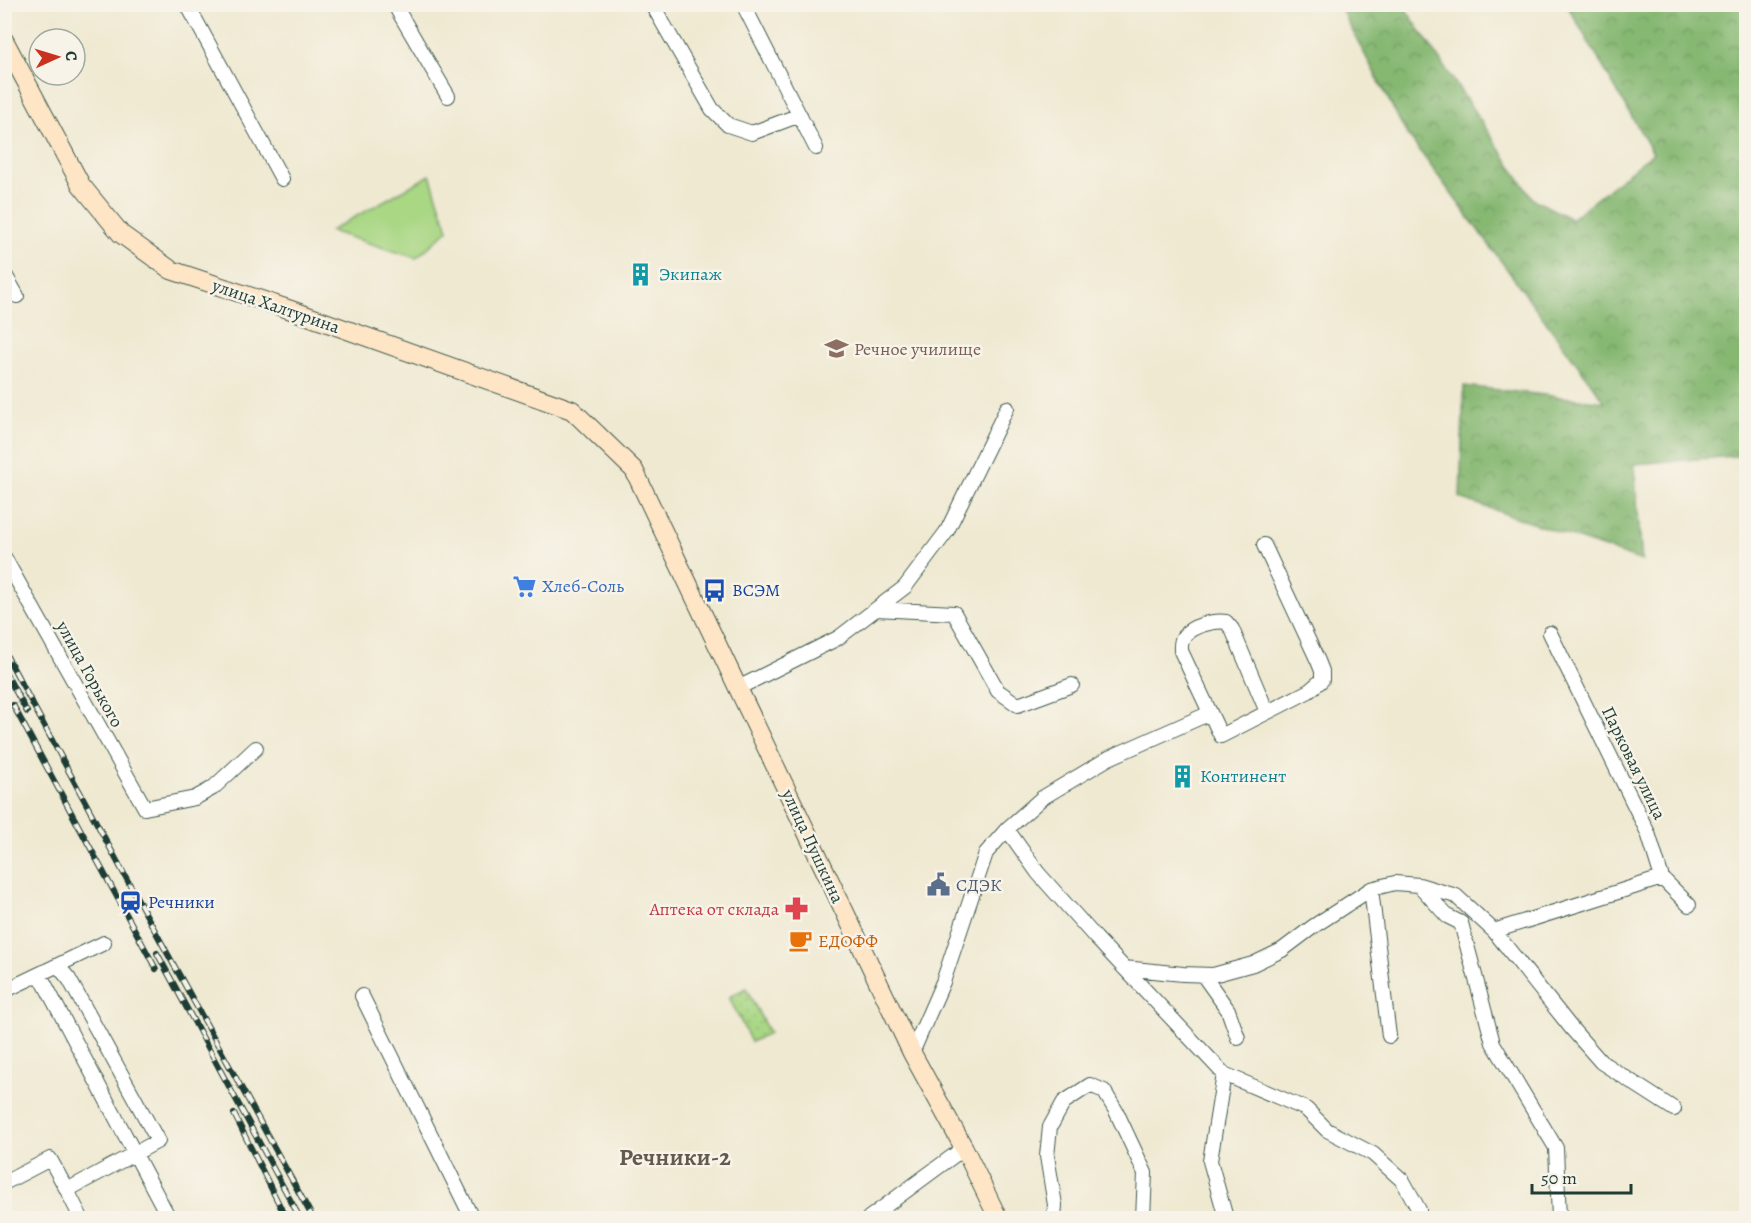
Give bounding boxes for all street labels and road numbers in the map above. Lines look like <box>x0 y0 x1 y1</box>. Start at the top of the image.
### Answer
street label: улица Халтурина <box>208 273 344 339</box>
street label: улица Горького <box>50 616 129 732</box>
street label: Парковая улица <box>1596 702 1672 824</box>
street label: улица Пушкина <box>776 784 850 908</box>

